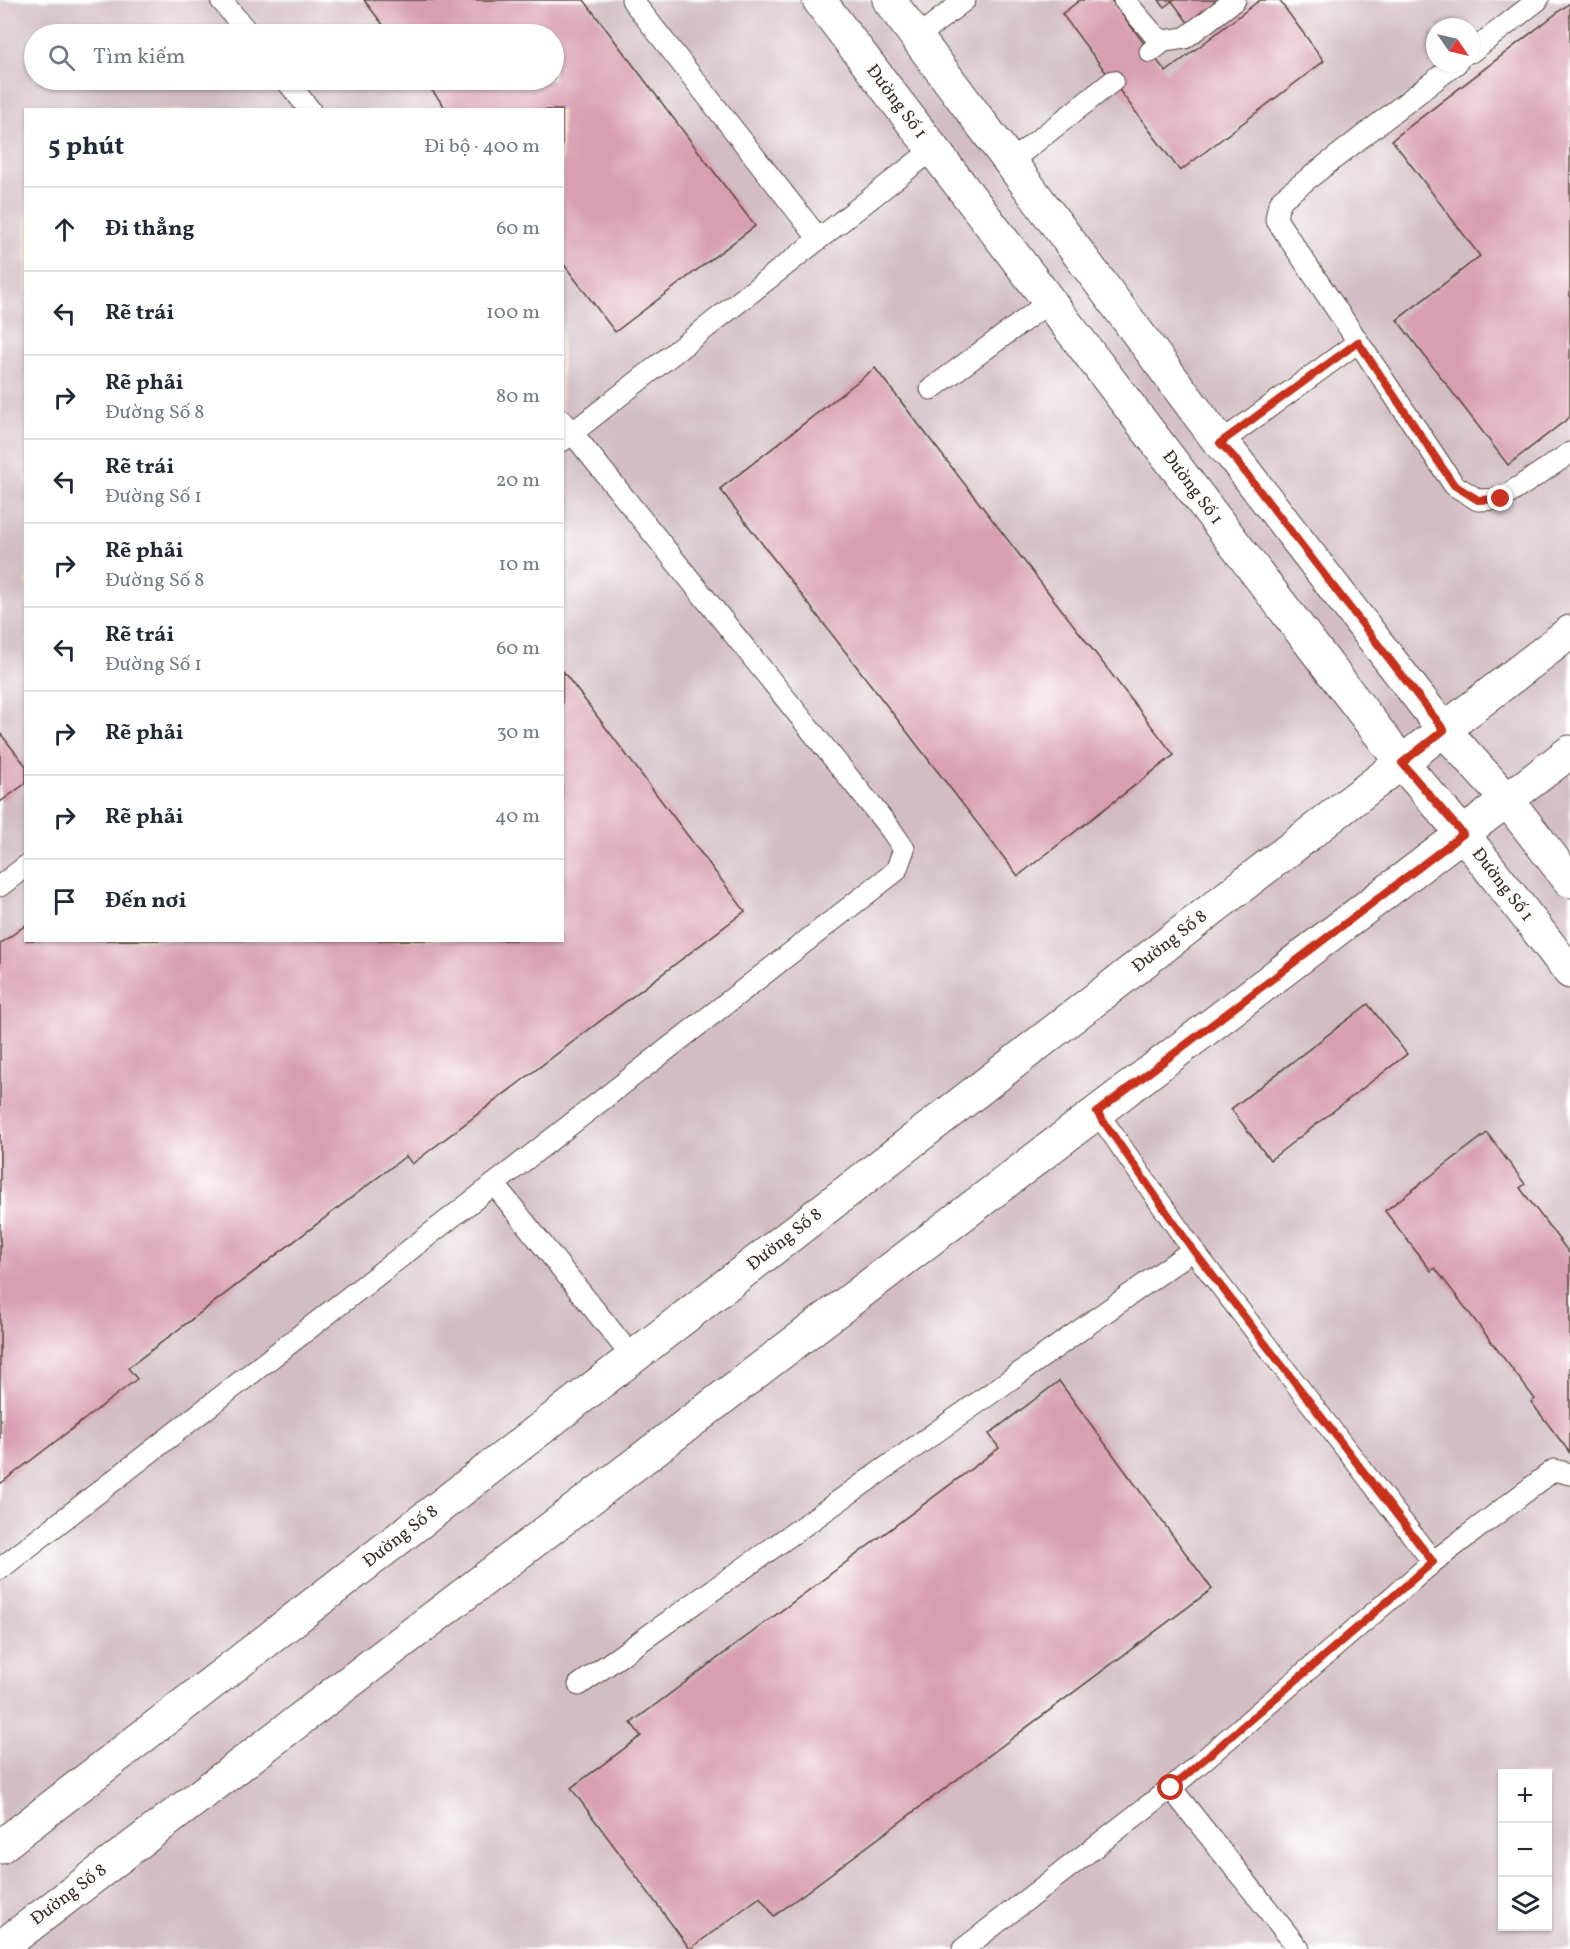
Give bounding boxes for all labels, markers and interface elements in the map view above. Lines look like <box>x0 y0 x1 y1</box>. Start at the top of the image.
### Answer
north arrow <box>1426 18 1480 72</box>
search box <box>24 24 564 90</box>
icon: search <box>45 41 78 74</box>
text: Tìm kiếm <box>93 42 186 73</box>
street label: Đường Số 1 <box>860 60 932 144</box>
text: 5 phút <box>48 129 124 165</box>
text: Đi bộ · 400 m <box>424 133 540 161</box>
icon: ahead <box>48 213 81 246</box>
text: Đi thẳng <box>105 214 195 245</box>
text: 60 m <box>496 215 540 243</box>
icon: left <box>48 297 81 330</box>
text: Rẽ trái <box>105 298 174 329</box>
text: 100 m <box>486 299 540 327</box>
text: Rẽ phải <box>105 368 184 399</box>
icon: right <box>48 381 81 414</box>
text: 80 m <box>496 383 540 411</box>
text: Đường Số 8 <box>105 399 205 427</box>
street label: Đường Số 1 <box>1156 446 1228 530</box>
text: Rẽ trái <box>105 452 174 483</box>
icon: left <box>48 465 81 498</box>
text: 20 m <box>496 467 540 495</box>
text: Đường Số 1 <box>105 483 202 511</box>
route end <box>1487 485 1513 511</box>
text: Rẽ phải <box>105 536 184 567</box>
icon: right <box>48 549 81 582</box>
text: 10 m <box>499 551 540 579</box>
text: Đường Số 8 <box>105 567 205 595</box>
text: Rẽ trái <box>105 620 174 651</box>
icon: left <box>48 633 81 666</box>
text: 60 m <box>496 635 540 663</box>
text: Đường Số 1 <box>105 651 202 679</box>
icon: right <box>48 717 81 750</box>
text: Rẽ phải <box>105 718 184 749</box>
text: 30 m <box>496 719 540 747</box>
icon: right <box>48 801 81 834</box>
text: Rẽ phải <box>105 802 184 833</box>
text: 40 m <box>495 803 540 831</box>
street label: Đường Số 1 <box>1465 843 1539 927</box>
icon: arrive <box>48 885 81 918</box>
text: Đến nơi <box>105 886 187 917</box>
street label: Đường Số 8 <box>1127 905 1213 979</box>
street label: Đường Số 8 <box>742 1203 828 1277</box>
street label: Đường Số 8 <box>358 1500 444 1574</box>
map controls <box>1498 1769 1552 1931</box>
button: + <box>1498 1769 1552 1823</box>
route start <box>1157 1774 1183 1800</box>
button: − <box>1498 1823 1552 1877</box>
street label: Đường Số 8 <box>26 1858 112 1932</box>
button: layers <box>1498 1877 1552 1931</box>

